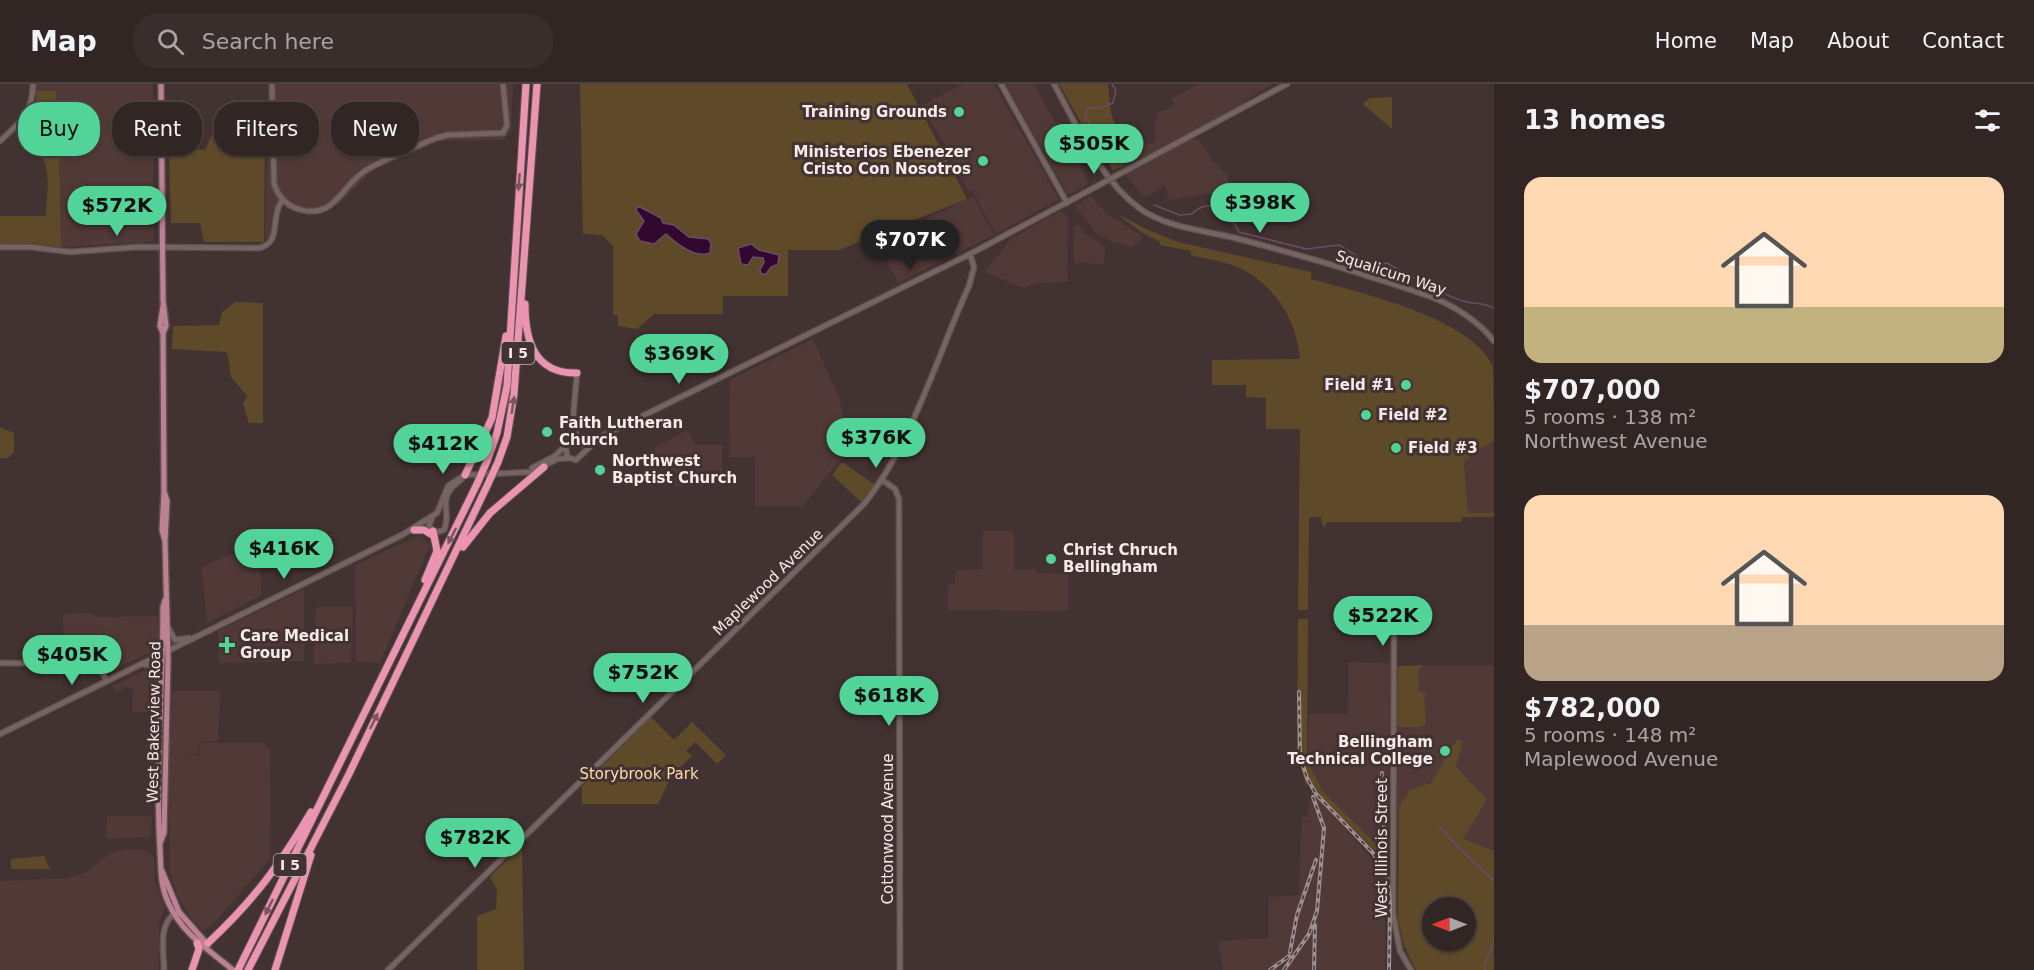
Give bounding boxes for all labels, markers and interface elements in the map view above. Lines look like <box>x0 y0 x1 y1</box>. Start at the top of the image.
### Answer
search box <box>133 14 553 68</box>
text: Map <box>30 25 97 58</box>
icon: search <box>154 25 187 58</box>
text: Search here <box>202 29 334 54</box>
text: Home <box>1655 29 1717 53</box>
text: Map <box>1750 29 1794 53</box>
text: About <box>1827 29 1889 53</box>
text: Contact <box>1922 29 2004 53</box>
chip: Buy <box>18 102 100 156</box>
chip: Rent <box>112 102 202 156</box>
chip: Filters <box>214 102 319 156</box>
chip: New <box>331 102 419 156</box>
place label: Training Grounds <box>802 103 947 121</box>
icon: filters <box>1971 104 2004 137</box>
marker: Training Grounds <box>952 105 966 119</box>
text: 13 homes <box>1524 105 1666 135</box>
pin: $505K <box>1052 124 1136 175</box>
text: $505K <box>1058 131 1130 155</box>
place label: Ministerios Ebenezer Cristo Con Nosotros <box>794 143 972 178</box>
marker: Ministerios Ebenezer Cristo Con Nosotros <box>976 154 990 168</box>
one-way arrow <box>515 172 524 191</box>
pin: $398K <box>1218 183 1302 234</box>
pin: $572K <box>75 186 159 237</box>
text: $398K <box>1224 190 1296 214</box>
text: $572K <box>81 193 153 217</box>
icon: home <box>1710 216 1818 324</box>
pin: $707K <box>868 220 952 271</box>
text: $707K <box>874 227 946 251</box>
street label: Squalicum Way <box>1333 247 1449 299</box>
pin: $369K <box>637 334 721 385</box>
text: $369K <box>643 341 715 365</box>
road number: I 5 <box>502 342 534 364</box>
text: $707,000 <box>1524 375 1661 405</box>
place label: Field #1 <box>1324 376 1394 394</box>
marker: Field #1 <box>1399 378 1413 392</box>
one-way arrow <box>508 395 517 414</box>
text: 5 rooms · 138 m² <box>1524 405 1696 429</box>
place label: Field #2 <box>1378 406 1448 424</box>
marker: Field #2 <box>1359 408 1373 422</box>
place label: Faith Lutheran Church <box>559 414 683 449</box>
pin: $376K <box>834 418 918 469</box>
pin: $412K <box>401 424 485 475</box>
marker: Faith Lutheran Church <box>540 425 554 439</box>
text: $376K <box>840 425 912 449</box>
text: Northwest Avenue <box>1524 429 1708 453</box>
text: $412K <box>407 431 479 455</box>
place label: Field #3 <box>1408 439 1478 457</box>
marker: Field #3 <box>1389 441 1403 455</box>
place label: Northwest Baptist Church <box>612 452 737 487</box>
marker: Northwest Baptist Church <box>593 463 607 477</box>
street label: Maplewood Avenue <box>709 525 827 639</box>
one-way arrow <box>447 528 457 545</box>
pin: $416K <box>242 529 326 580</box>
icon: home <box>1710 534 1818 642</box>
text: $416K <box>248 536 320 560</box>
place label: Christ Chruch Bellingham <box>1063 541 1178 576</box>
marker: Christ Chruch Bellingham <box>1044 552 1058 566</box>
pin: $522K <box>1341 596 1425 647</box>
text: $522K <box>1347 603 1419 627</box>
place label: Care Medical Group <box>240 627 349 662</box>
pin: $405K <box>30 635 114 686</box>
marker: Care Medical Group <box>218 636 236 654</box>
street label: West Bakerview Road <box>144 641 164 803</box>
text: $405K <box>36 642 108 666</box>
pin: $752K <box>601 653 685 704</box>
text: $752K <box>607 660 679 684</box>
pin: $618K <box>847 676 931 727</box>
text: $618K <box>853 683 925 707</box>
text: $782,000 <box>1524 693 1661 723</box>
one-way arrow <box>370 713 379 730</box>
text: 5 rooms · 148 m² <box>1524 723 1696 747</box>
place label: Bellingham Technical College <box>1287 733 1433 768</box>
marker: Bellingham Technical College <box>1438 744 1452 758</box>
text: Maplewood Avenue <box>1524 747 1718 771</box>
street label: Cottonwood Avenue <box>879 754 897 904</box>
park label: Storybrook Park <box>579 765 699 783</box>
street label: West Illinois Street <box>1373 778 1391 918</box>
pin: $782K <box>433 818 517 869</box>
text: $782K <box>439 825 511 849</box>
road number: I 5 <box>274 854 306 876</box>
north arrow <box>1422 897 1476 951</box>
map controls <box>1422 897 1476 951</box>
one-way arrow <box>265 899 274 916</box>

